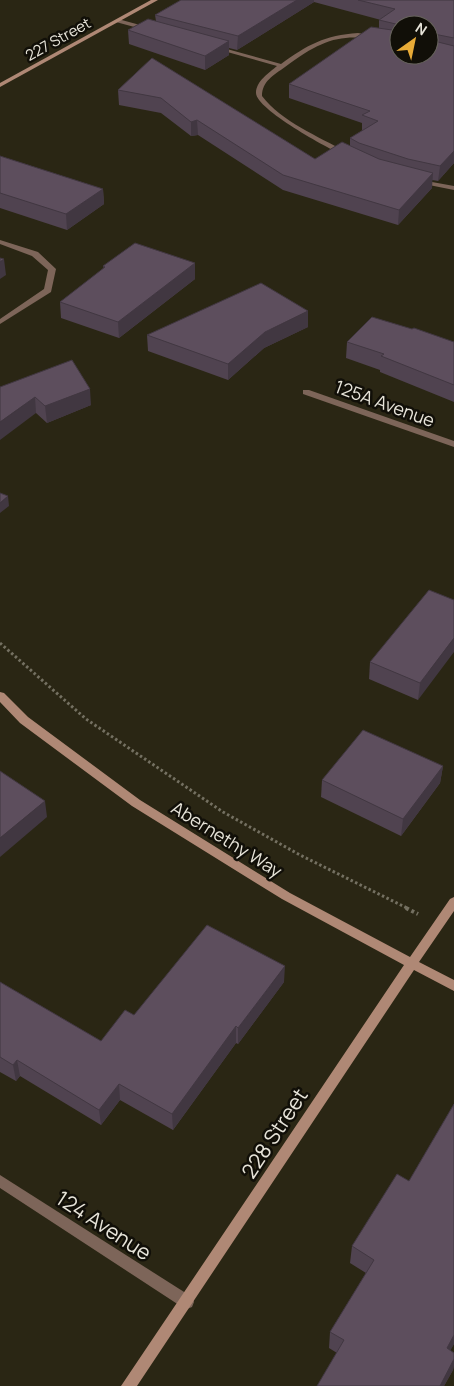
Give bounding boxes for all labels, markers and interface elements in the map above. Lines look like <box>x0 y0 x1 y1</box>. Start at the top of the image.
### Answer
street label: 227 Street <box>22 12 94 66</box>
north arrow <box>389 15 439 65</box>
text: N <box>412 18 431 39</box>
street label: 125A Avenue <box>332 374 438 432</box>
street label: Abernethy Way <box>167 795 287 883</box>
street label: 228 Street <box>234 1083 314 1183</box>
street label: 124 Avenue <box>51 1184 157 1266</box>

